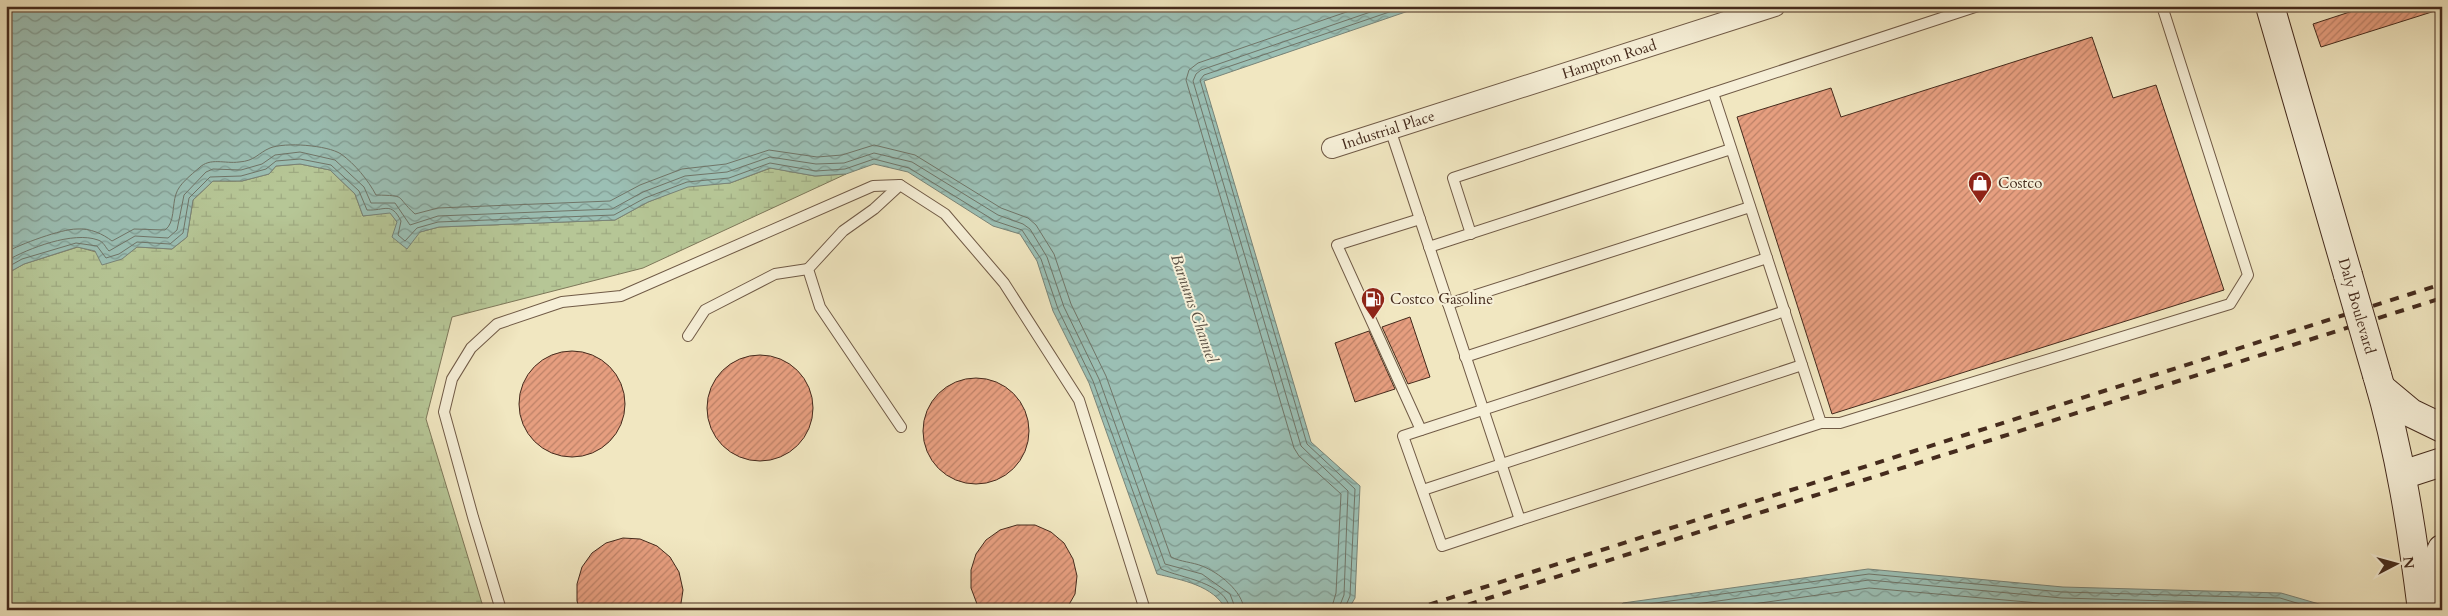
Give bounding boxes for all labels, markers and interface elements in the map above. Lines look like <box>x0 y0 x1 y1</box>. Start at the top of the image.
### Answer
street label: Hampton Road <box>1559 35 1659 84</box>
street label: Industrial Place <box>1339 106 1437 154</box>
shop icon: Costco <box>1967 170 1993 204</box>
place label: Costco <box>1998 173 2042 193</box>
water label: Barnums Channel <box>1165 251 1223 366</box>
street label: Daly Boulevard <box>2334 256 2380 356</box>
fuel station icon: Costco Gasoline <box>1360 286 1386 320</box>
place label: Costco Gasoline <box>1390 289 1493 309</box>
north arrow <box>2370 538 2420 588</box>
text: N <box>2398 556 2419 570</box>

